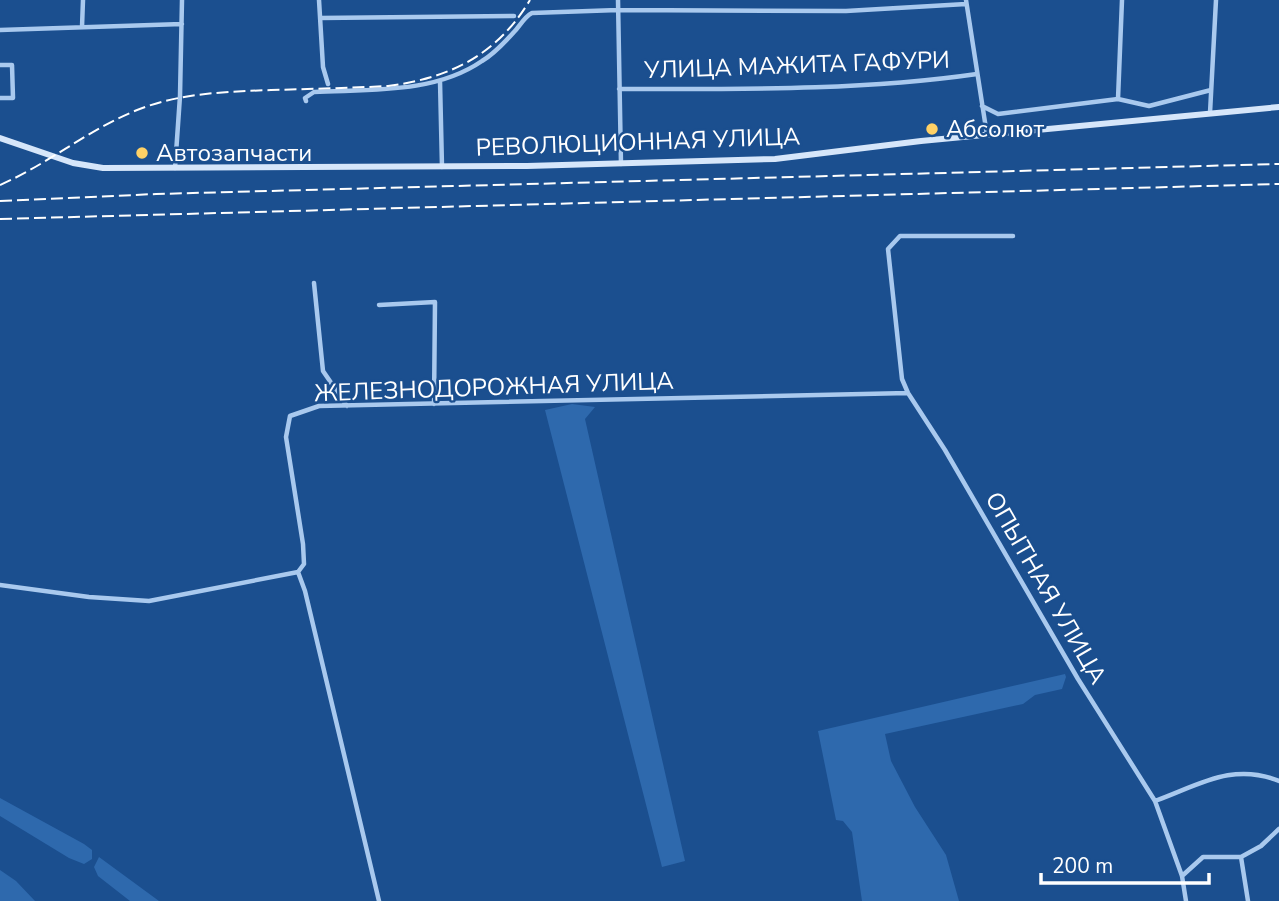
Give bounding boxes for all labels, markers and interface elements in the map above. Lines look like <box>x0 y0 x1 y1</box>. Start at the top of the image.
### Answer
street label: УЛИЦА МАЖИТА ГАФУРИ <box>643 44 950 86</box>
place label: Абсолют <box>946 113 1045 145</box>
street label: РЕВОЛЮЦИОННАЯ УЛИЦА <box>475 120 801 164</box>
marker: Абсолют <box>924 121 940 137</box>
place label: Автозапчасти <box>156 137 312 169</box>
marker: Автозапчасти <box>134 145 150 161</box>
street label: ЖЕЛЕЗНОДОРОЖНАЯ УЛИЦА <box>314 365 675 409</box>
street label: ОПЫТНАЯ УЛИЦА <box>978 486 1114 690</box>
scale bar <box>1041 842 1209 886</box>
text: 200 m <box>1052 852 1113 880</box>

